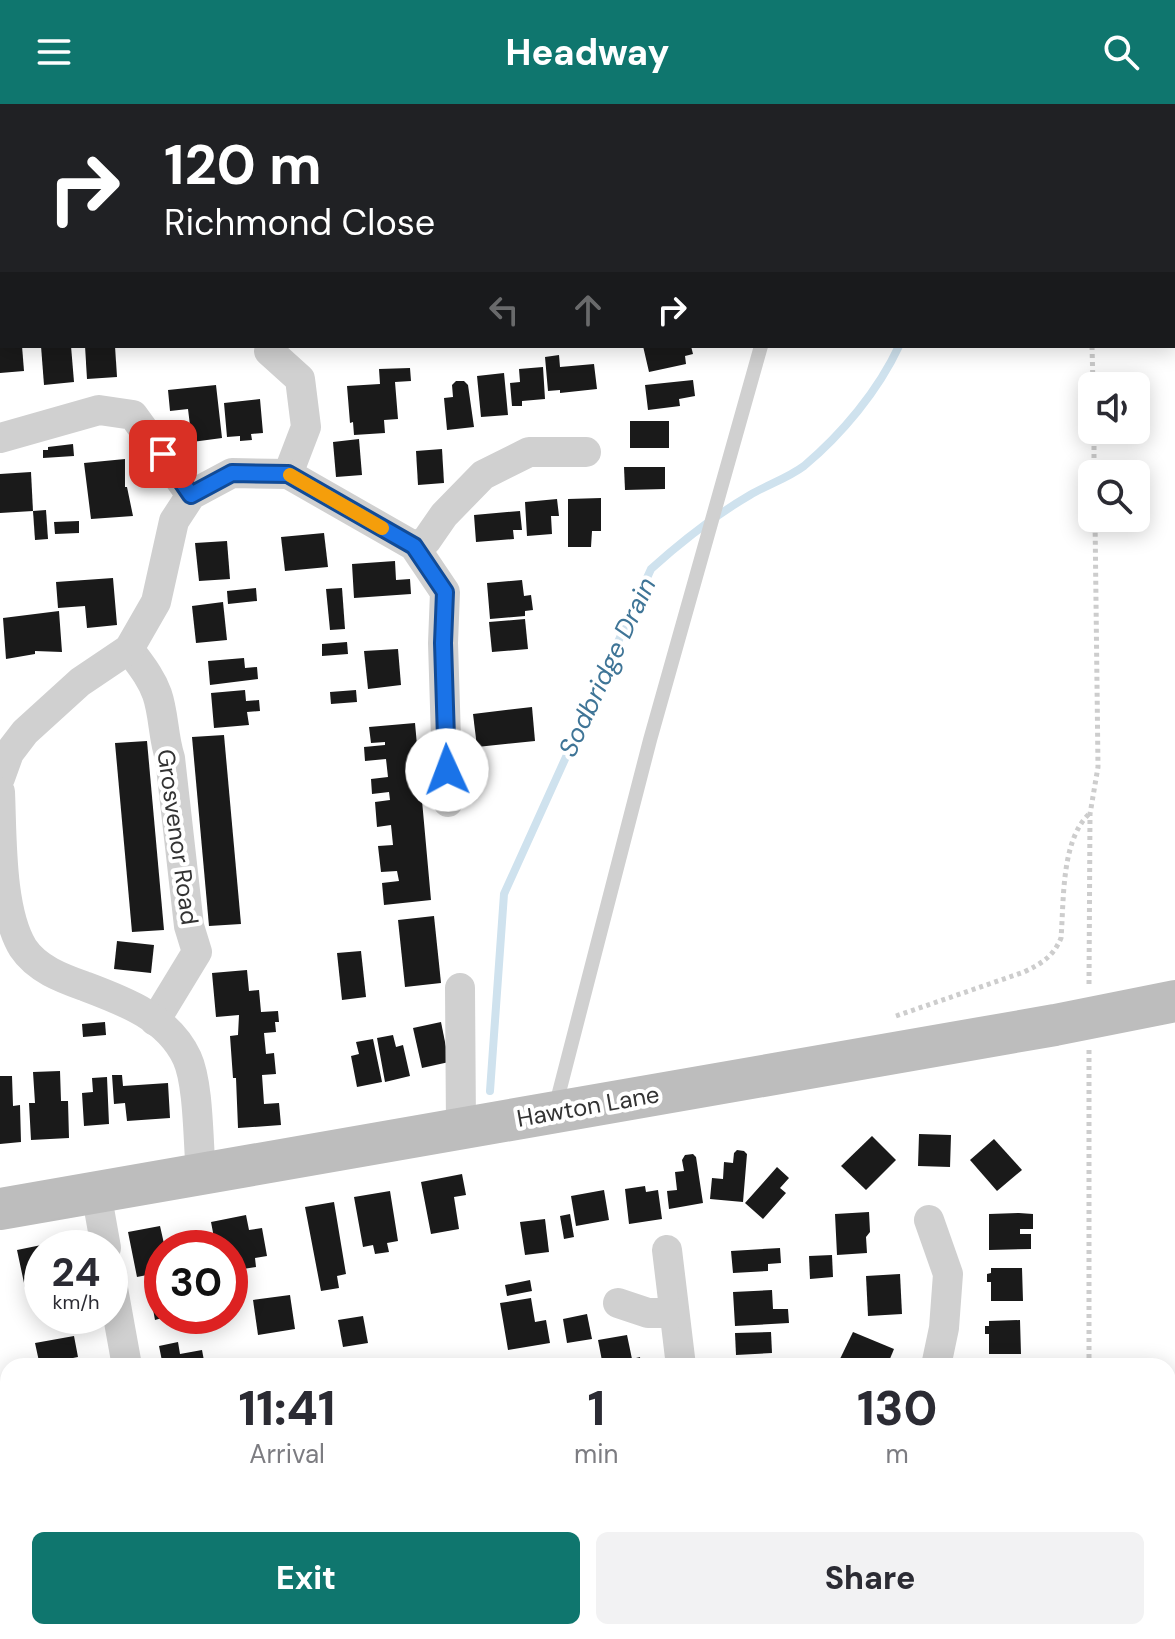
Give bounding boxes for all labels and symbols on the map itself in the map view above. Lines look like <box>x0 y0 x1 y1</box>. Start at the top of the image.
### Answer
pin <box>129 420 197 488</box>
water label: Sodbridge Drain <box>551 572 663 762</box>
position arrow <box>405 728 489 812</box>
street label: Grosvenor Road <box>150 747 206 927</box>
street label: Hawton Lane <box>514 1078 662 1134</box>
speed limit sign: 30 <box>144 1230 248 1334</box>

